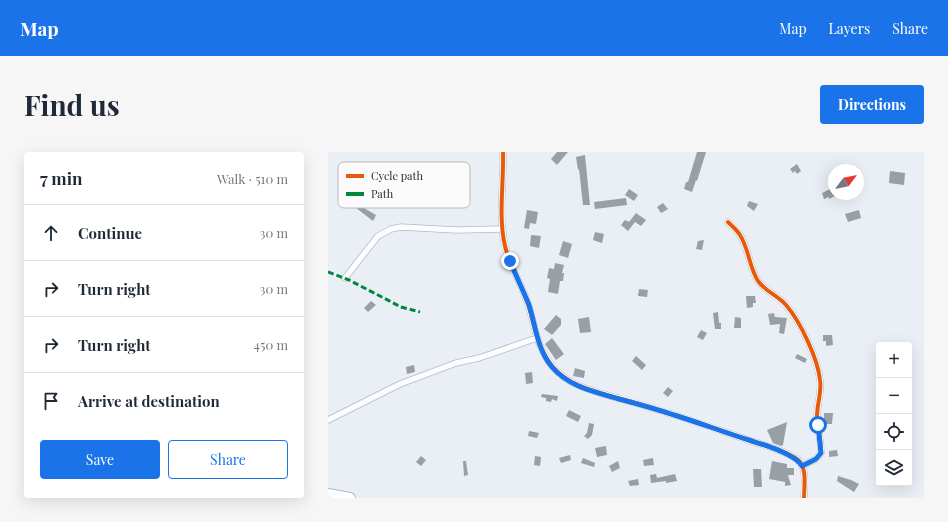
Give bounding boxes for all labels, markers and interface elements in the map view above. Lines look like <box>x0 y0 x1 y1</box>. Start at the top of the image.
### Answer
text: Map <box>20 15 59 41</box>
text: Map <box>779 19 807 38</box>
text: Layers <box>829 19 870 38</box>
text: Share <box>892 19 928 38</box>
button: Directions <box>820 85 924 124</box>
text: Find us <box>24 86 120 123</box>
legend <box>338 162 470 208</box>
north arrow <box>828 164 864 200</box>
text: 7 min <box>40 167 83 189</box>
text: Cycle path <box>371 168 423 183</box>
text: Walk · 510 m <box>217 170 288 187</box>
text: Path <box>371 186 394 201</box>
icon: ahead <box>40 222 62 244</box>
text: Continue <box>78 223 142 243</box>
text: 30 m <box>260 224 288 241</box>
route end <box>501 252 519 270</box>
icon: right <box>40 278 62 300</box>
text: Turn right <box>78 279 151 299</box>
text: 30 m <box>260 280 288 297</box>
icon: right <box>40 334 62 356</box>
text: Turn right <box>78 335 151 355</box>
text: 450 m <box>254 336 288 353</box>
map controls <box>876 342 912 486</box>
button: + <box>876 342 912 378</box>
button: − <box>876 378 912 414</box>
icon: arrive <box>40 390 62 412</box>
text: Arrive at destination <box>78 391 220 411</box>
button: locate <box>876 414 912 450</box>
route start <box>809 416 827 434</box>
button: Save <box>40 440 160 479</box>
button: Share <box>168 440 288 479</box>
button: layers <box>876 450 912 486</box>

